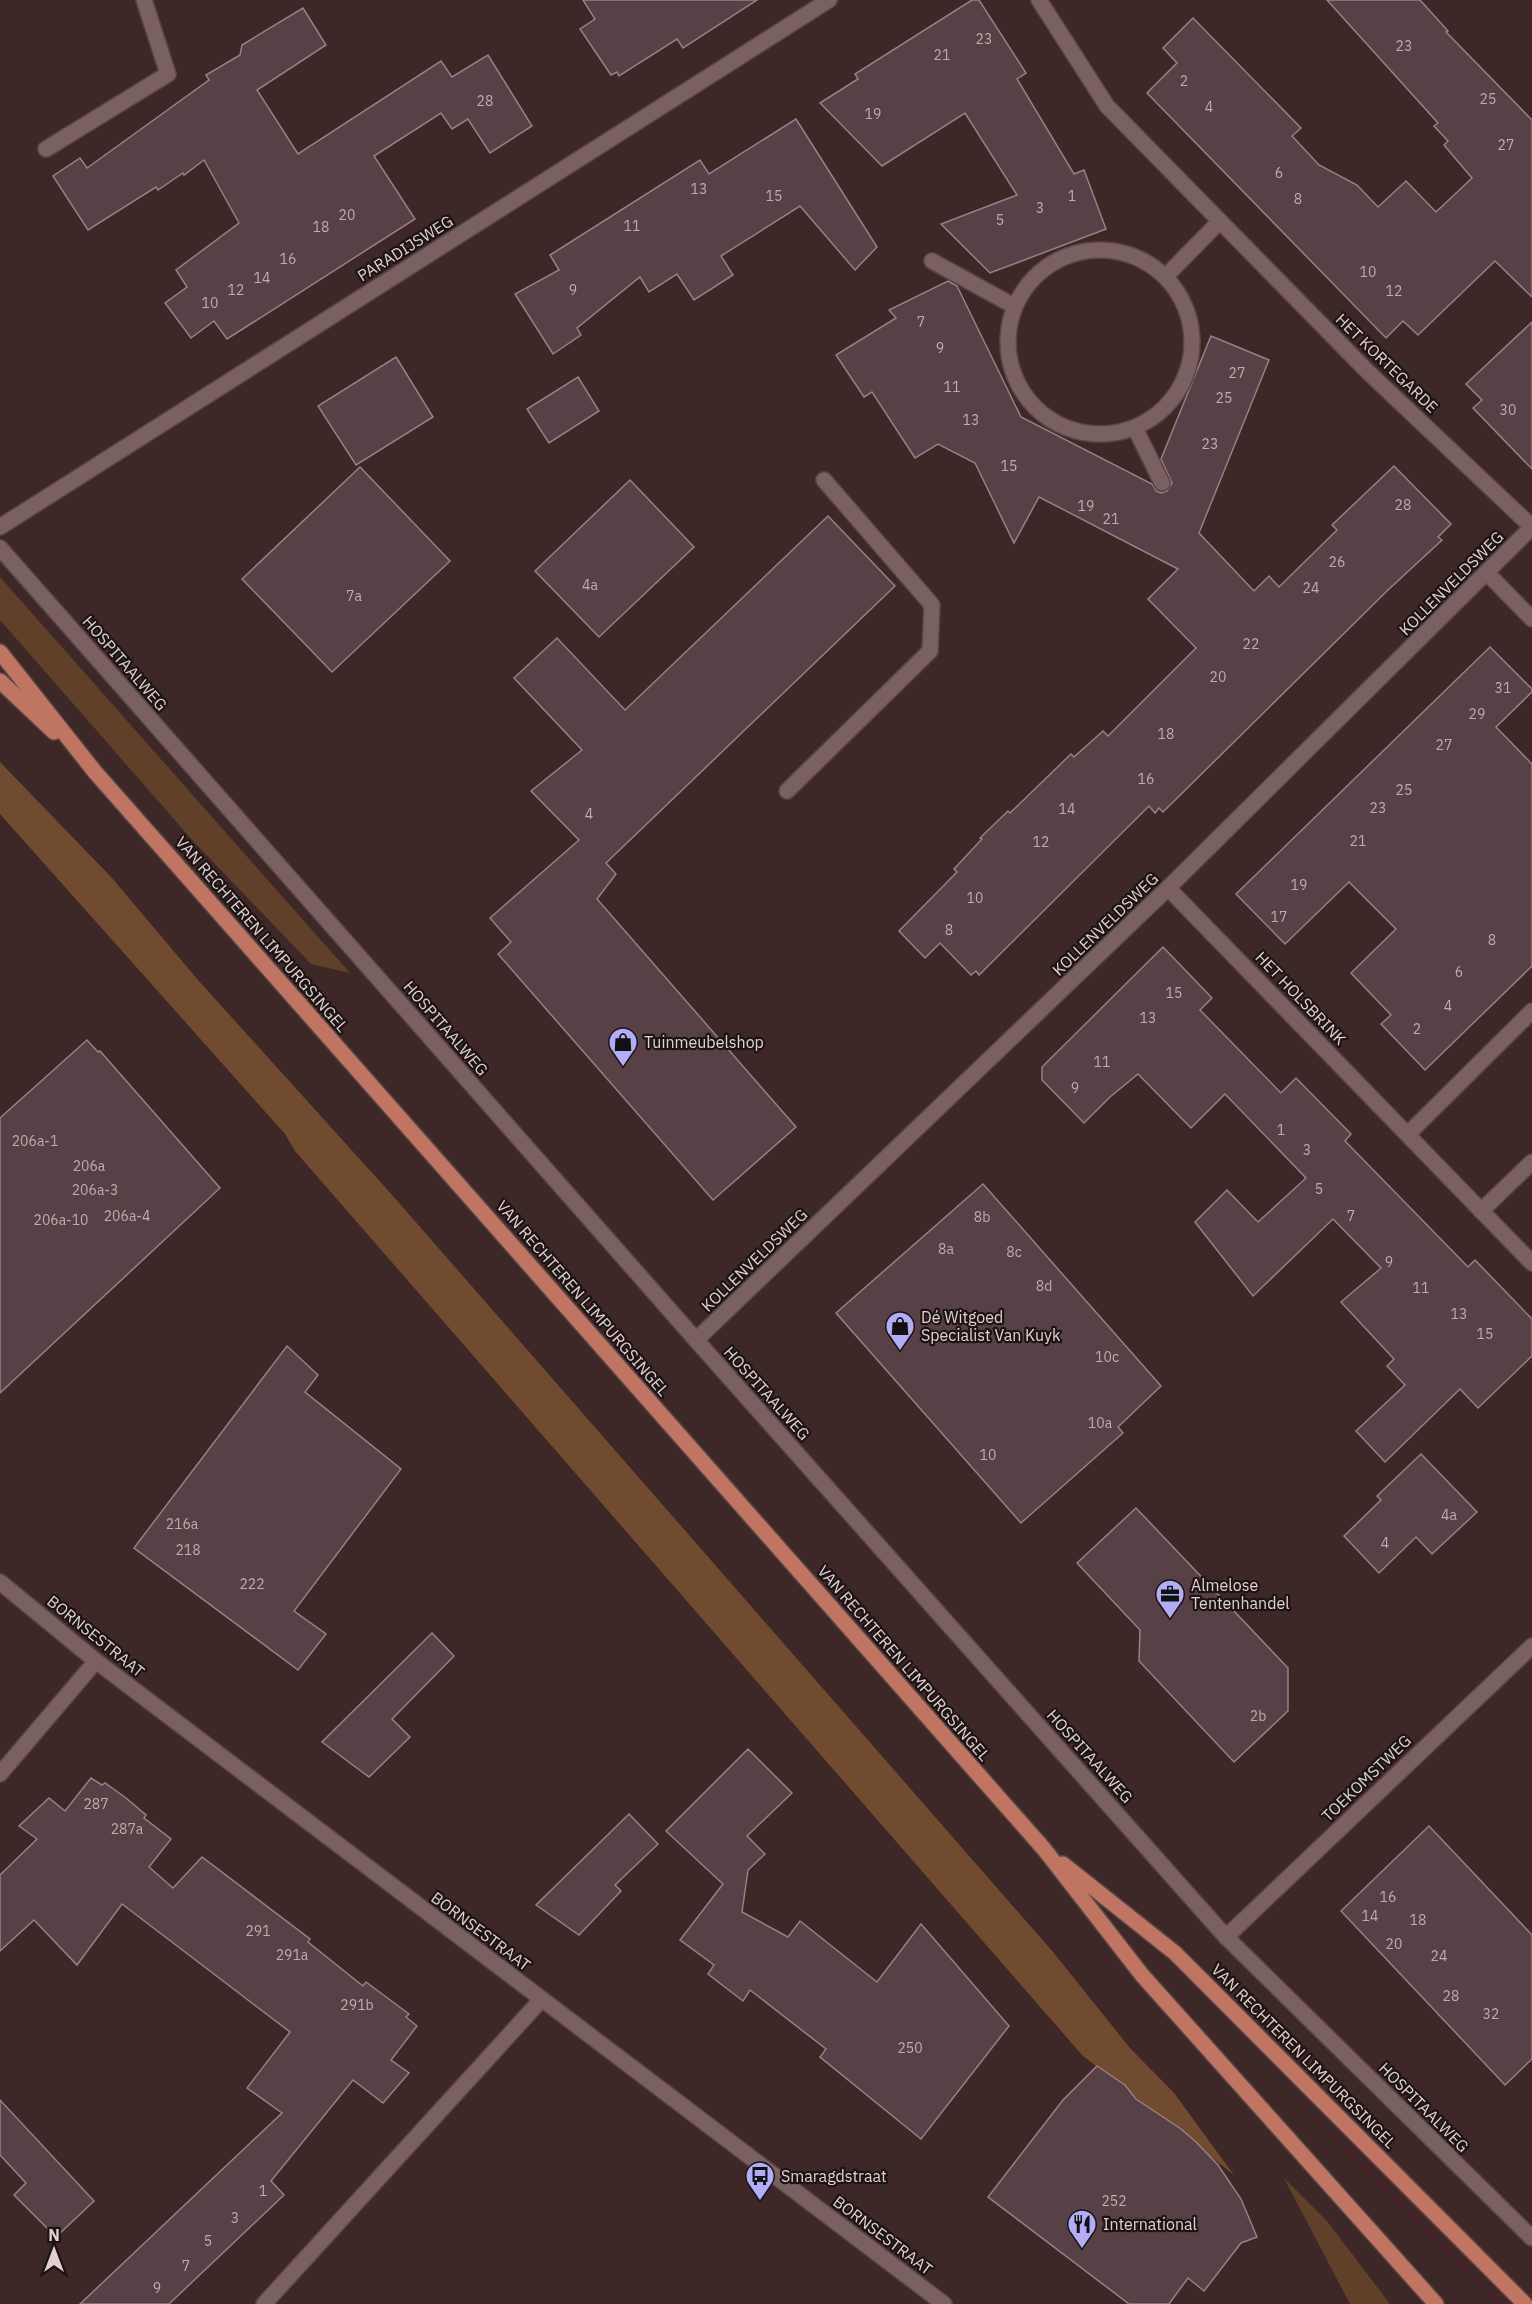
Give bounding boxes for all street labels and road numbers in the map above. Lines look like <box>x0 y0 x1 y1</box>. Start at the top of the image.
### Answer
street label: PARADIJSWEG <box>353 211 457 285</box>
street label: HET KORTEGARDE <box>1332 309 1442 417</box>
street label: KOLLENVELDSWEG <box>1395 527 1507 639</box>
street label: HOSPITAALWEG <box>78 611 172 715</box>
street label: VAN RECHTEREN LIMPURGSINGEL <box>171 832 353 1036</box>
street label: KOLLENVELDSWEG <box>1048 868 1162 980</box>
street label: HET HOLSBRINK <box>1251 947 1351 1049</box>
street label: HOSPITAALWEG <box>399 976 493 1080</box>
street label: VAN RECHTEREN LIMPURGSINGEL <box>492 1196 674 1400</box>
street label: KOLLENVELDSWEG <box>697 1204 811 1316</box>
street label: HOSPITAALWEG <box>720 1342 814 1444</box>
street label: VAN RECHTEREN LIMPURGSINGEL <box>813 1561 995 1765</box>
street label: BORNSESTRAAT <box>43 1591 149 1681</box>
street label: HOSPITAALWEG <box>1043 1705 1137 1807</box>
street label: TOEKOMSTWEG <box>1317 1730 1415 1826</box>
street label: BORNSESTRAAT <box>427 1887 535 1975</box>
street label: VAN RECHTEREN LIMPURGSINGEL <box>1207 1959 1401 2153</box>
street label: HOSPITAALWEG <box>1375 2058 1473 2156</box>
street label: BORNSESTRAAT <box>829 2191 937 2279</box>

